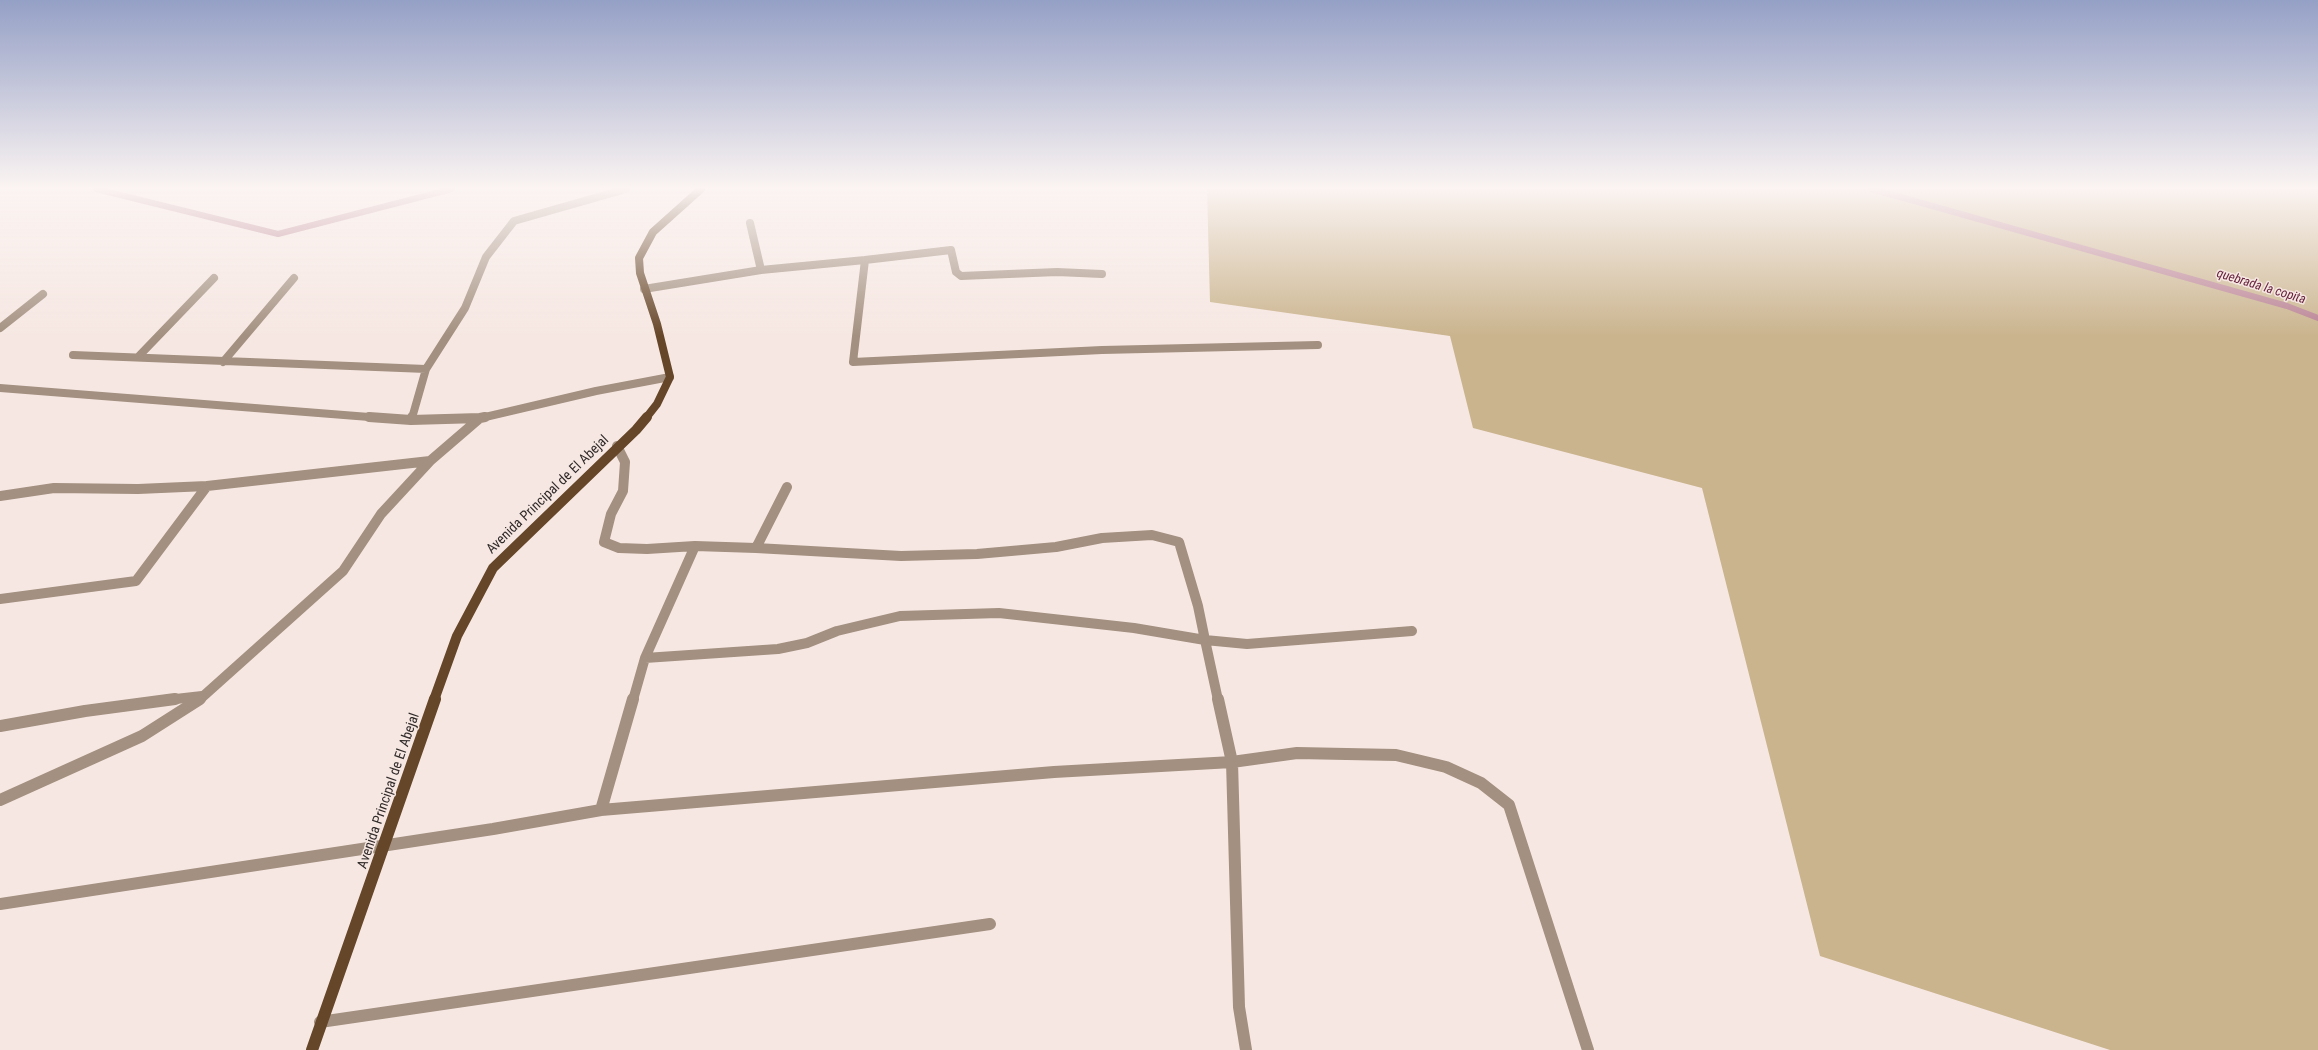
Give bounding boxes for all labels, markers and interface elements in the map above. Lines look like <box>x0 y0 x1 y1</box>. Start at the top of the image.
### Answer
water label: quebrada la copita <box>2215 266 2307 308</box>
street label: Avenida Principal de El Abejal <box>483 432 613 558</box>
street label: Avenida Principal de El Abejal <box>354 711 424 871</box>

